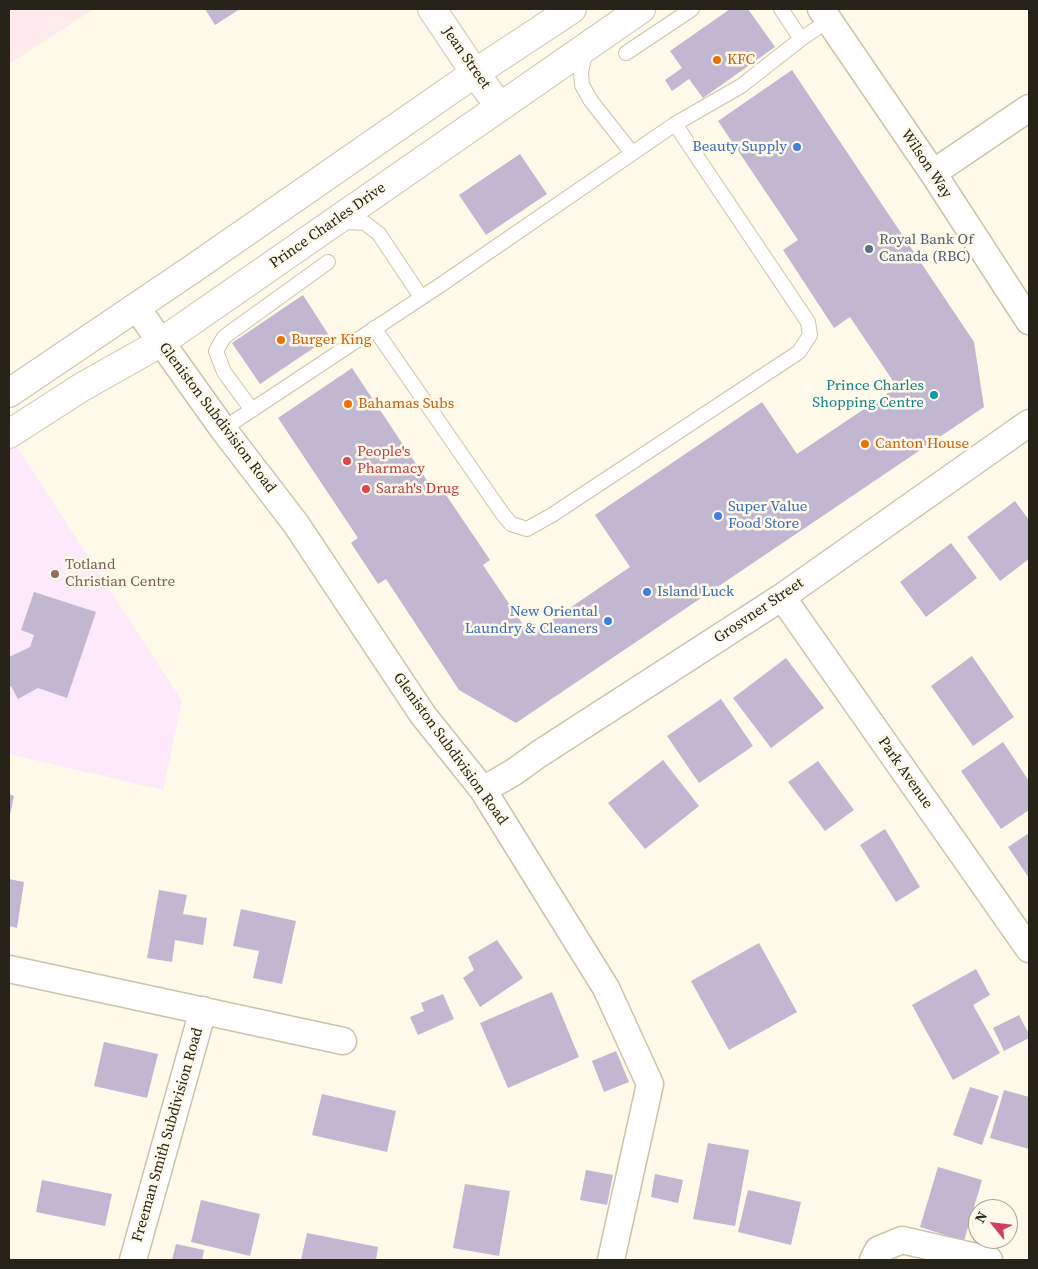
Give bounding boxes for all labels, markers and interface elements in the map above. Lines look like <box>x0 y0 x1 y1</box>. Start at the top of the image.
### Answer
street label: Jean Street <box>438 23 494 93</box>
place label: KFC <box>727 51 755 69</box>
marker: KFC <box>711 54 723 66</box>
street label: Wilson Way <box>896 126 956 202</box>
place label: Beauty Supply <box>692 138 787 156</box>
marker: Beauty Supply <box>791 141 803 153</box>
street label: Prince Charles Drive <box>266 179 390 273</box>
place label: Royal Bank Of Canada (RBC) <box>879 231 973 266</box>
marker: Royal Bank Of Canada (RBC) <box>863 243 875 255</box>
place label: Burger King <box>291 331 372 349</box>
marker: Burger King <box>275 334 287 346</box>
street label: Gleniston Subdivision Road <box>155 339 279 497</box>
place label: Prince Charles Shopping Centre <box>812 377 924 412</box>
marker: Prince Charles Shopping Centre <box>928 389 940 401</box>
place label: Bahamas Subs <box>358 395 454 413</box>
marker: Bahamas Subs <box>342 398 354 410</box>
place label: Canton House <box>875 435 969 453</box>
marker: Canton House <box>859 438 871 450</box>
place label: People's Pharmacy <box>357 443 425 478</box>
marker: People's Pharmacy <box>341 455 353 467</box>
place label: Sarah's Drug <box>376 480 459 498</box>
marker: Sarah's Drug <box>360 483 372 495</box>
place label: Super Value Food Store <box>728 498 807 533</box>
marker: Super Value Food Store <box>712 510 724 522</box>
place label: Totland Christian Centre <box>65 556 175 591</box>
marker: Totland Christian Centre <box>49 568 61 580</box>
street label: Grosvner Street <box>711 574 807 648</box>
place label: Island Luck <box>657 583 734 601</box>
marker: Island Luck <box>641 586 653 598</box>
place label: New Oriental Laundry & Cleaners <box>465 603 598 638</box>
marker: New Oriental Laundry & Cleaners <box>602 615 614 627</box>
street label: Gleniston Subdivision Road <box>389 669 511 829</box>
street label: Park Avenue <box>874 734 936 812</box>
street label: Freeman Smith Subdivision Road <box>129 1026 207 1244</box>
north arrow <box>968 1199 1018 1249</box>
text: N <box>970 1208 992 1227</box>

